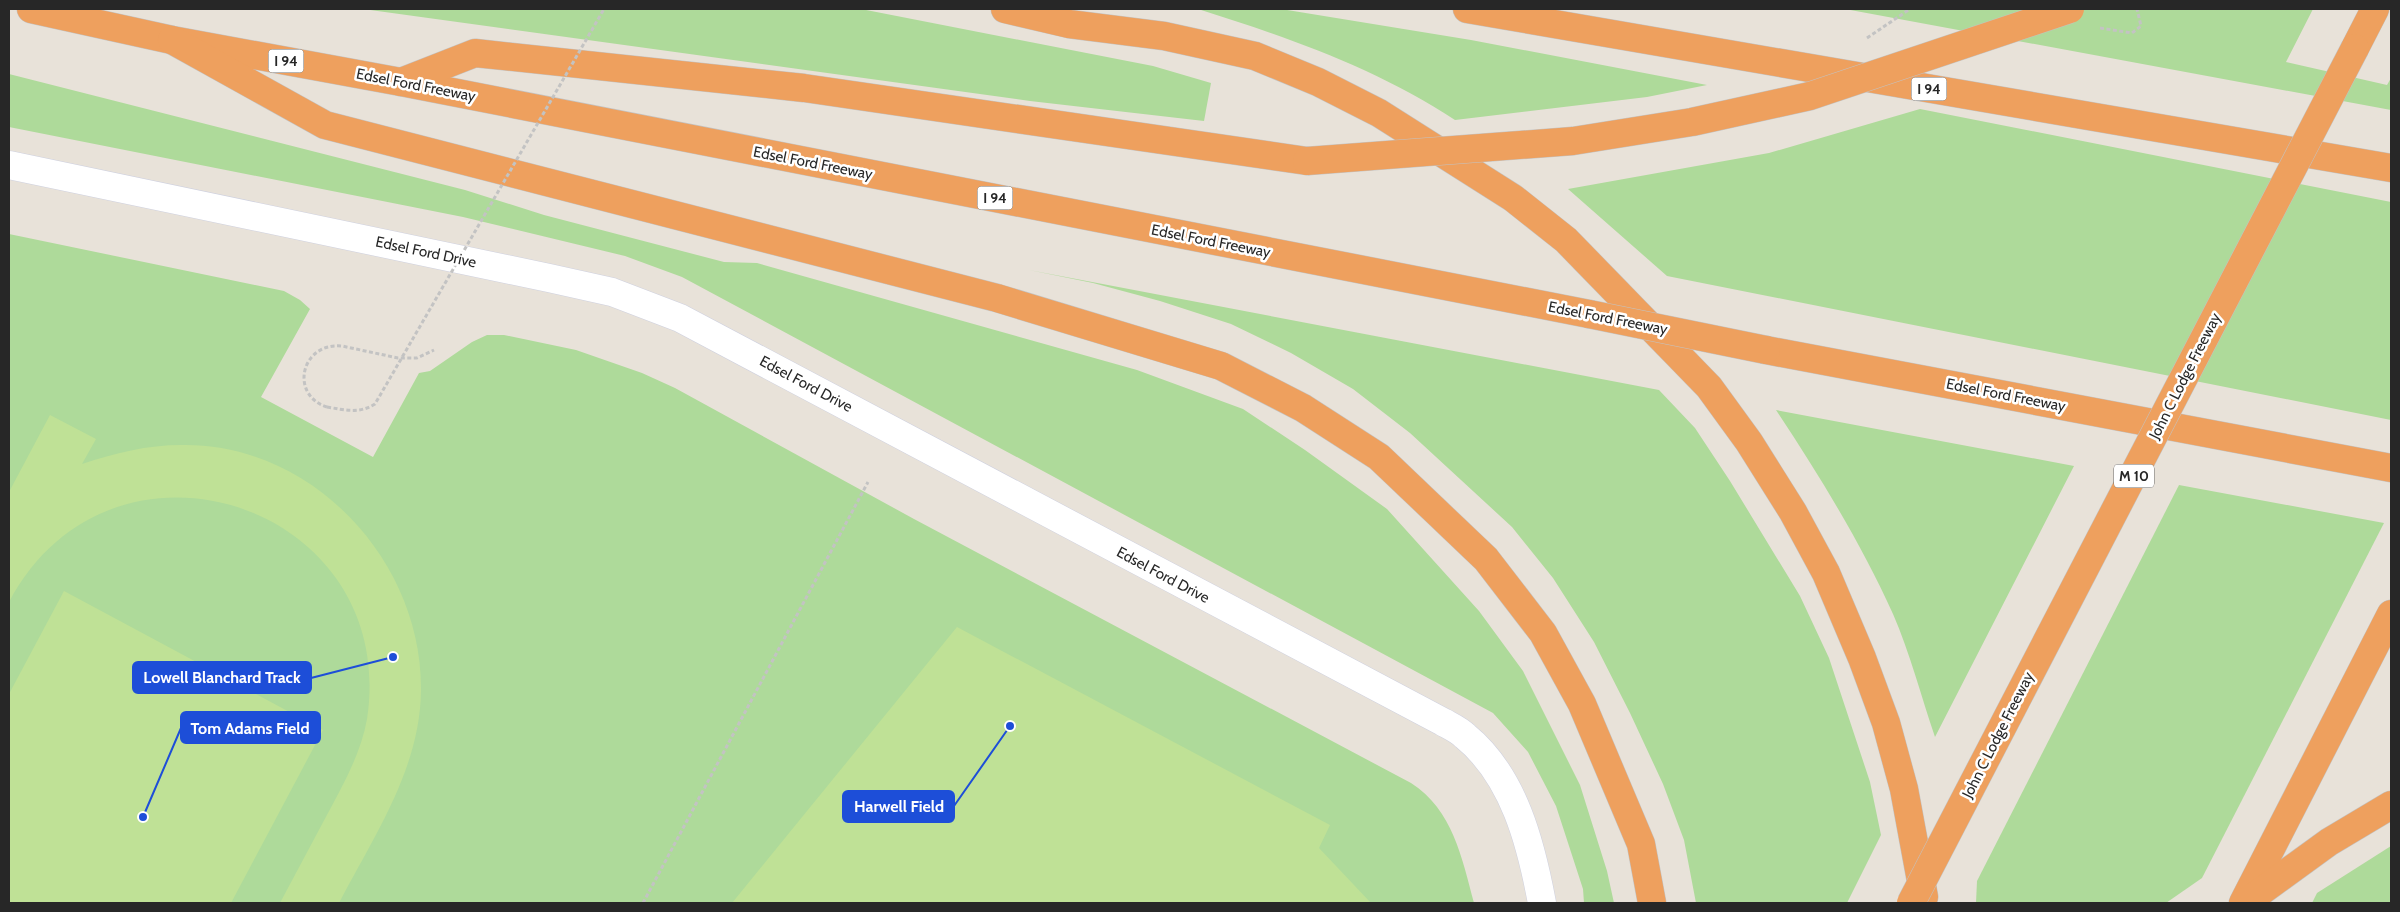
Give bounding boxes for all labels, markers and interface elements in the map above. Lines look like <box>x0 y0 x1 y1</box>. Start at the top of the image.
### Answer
road number: I 94 <box>268 49 304 72</box>
street label: Edsel Ford Freeway <box>355 65 478 105</box>
road number: I 94 <box>1912 78 1946 100</box>
street label: Edsel Ford Freeway <box>752 143 875 183</box>
road number: I 94 <box>978 187 1012 210</box>
street label: Edsel Ford Freeway <box>1150 221 1273 261</box>
street label: Edsel Ford Drive <box>374 233 478 272</box>
street label: Edsel Ford Freeway <box>1547 298 1670 338</box>
street label: John C Lodge Freeway <box>2145 310 2225 443</box>
street label: Edsel Ford Drive <box>757 352 856 416</box>
street label: Edsel Ford Freeway <box>1945 375 2068 415</box>
road number: M 10 <box>2114 464 2154 488</box>
street label: Edsel Ford Drive <box>1114 543 1213 607</box>
callout: Lowell Blanchard Track <box>133 662 311 693</box>
text: Lowell Blanchard Track <box>143 668 301 687</box>
street label: John C Lodge Freeway <box>1958 669 2038 802</box>
callout: Tom Adams Field <box>181 712 320 743</box>
text: Tom Adams Field <box>190 719 310 738</box>
callout: Harwell Field <box>843 791 954 822</box>
text: Harwell Field <box>854 797 944 816</box>

